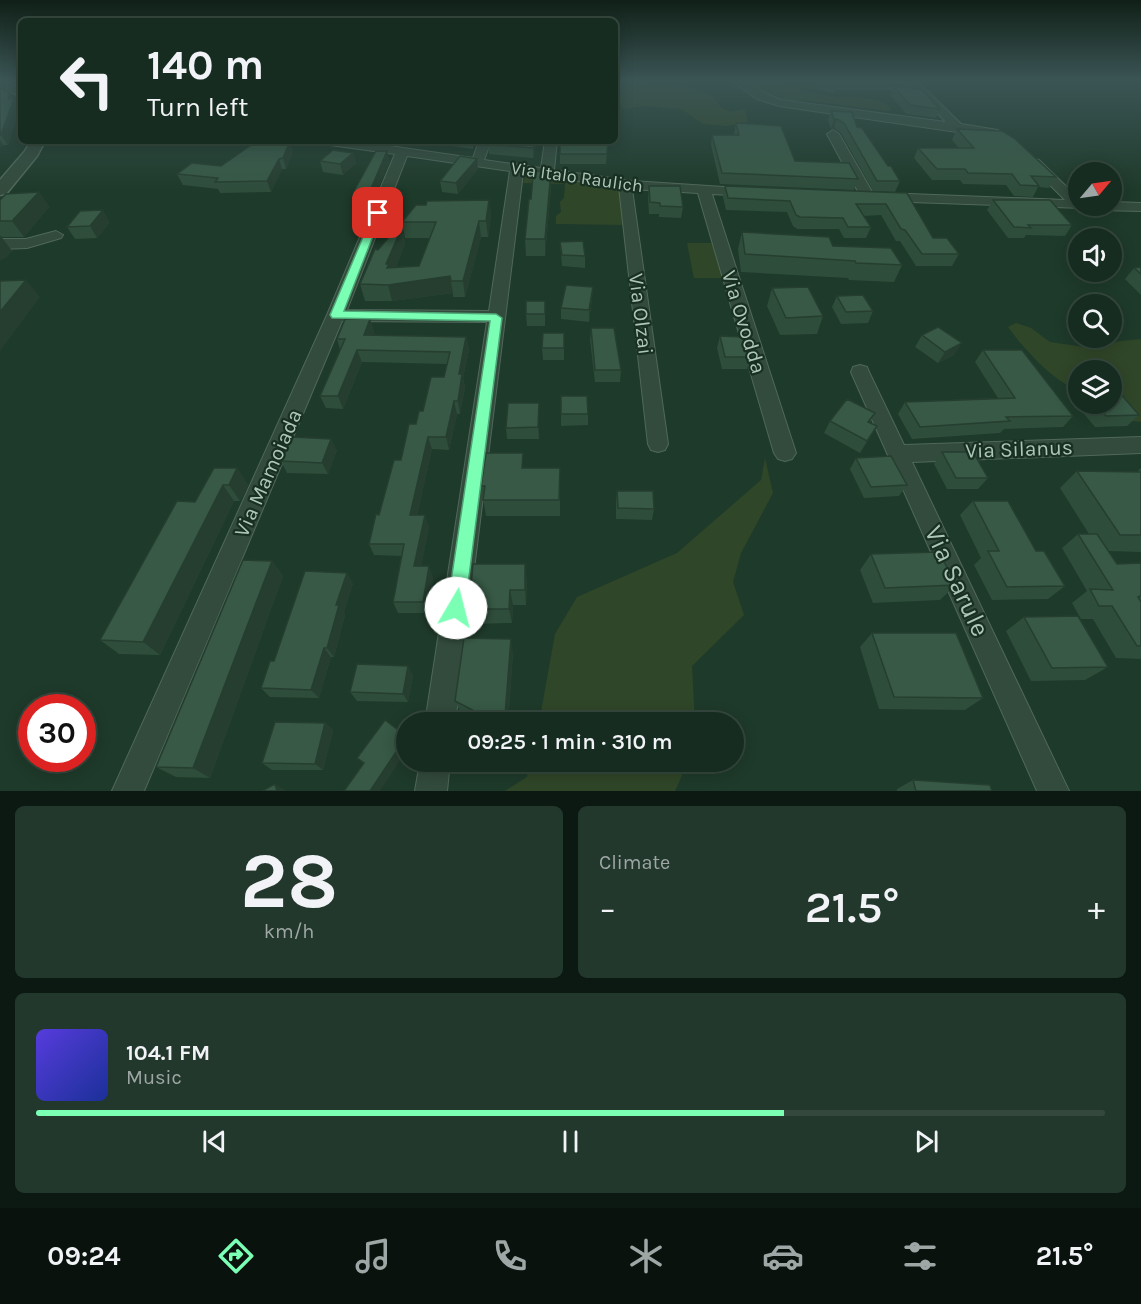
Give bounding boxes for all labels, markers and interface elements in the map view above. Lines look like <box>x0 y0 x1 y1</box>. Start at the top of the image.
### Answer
text: 140 m <box>147 40 264 90</box>
icon: left <box>48 42 126 120</box>
text: Turn left <box>147 91 248 123</box>
street label: Via Italo Raulich <box>510 157 644 197</box>
north arrow <box>1068 162 1122 216</box>
map controls <box>1068 162 1122 414</box>
pin <box>352 187 403 238</box>
icon: arrive <box>361 196 394 229</box>
button: sound <box>1068 228 1122 282</box>
street label: Via Ovodda <box>717 267 771 377</box>
street label: Via Olzai <box>624 272 658 356</box>
button: search <box>1068 294 1122 348</box>
button: layers <box>1068 360 1122 414</box>
street label: Via Mamoiada <box>229 406 307 540</box>
street label: Via Silanus <box>965 435 1073 463</box>
street label: Via Sarule <box>918 521 996 641</box>
position arrow <box>424 576 488 640</box>
speed limit sign: 30 <box>18 694 96 772</box>
text: 09:25 · 1 min · 310 m <box>467 729 673 755</box>
text: 28 <box>240 835 338 927</box>
text: Climate <box>599 851 670 874</box>
text: 21.5° <box>805 881 899 933</box>
text: − <box>599 889 616 927</box>
text: + <box>1088 889 1105 927</box>
text: km/h <box>264 920 314 943</box>
text: 104.1 FM <box>126 1040 210 1066</box>
text: Music <box>126 1066 182 1089</box>
icon: previous <box>198 1125 231 1158</box>
icon: pause <box>554 1125 587 1158</box>
icon: next <box>910 1125 943 1158</box>
icon: directions <box>215 1235 257 1277</box>
icon: music <box>352 1235 394 1277</box>
icon: phone <box>489 1235 531 1277</box>
icon: climate <box>625 1235 667 1277</box>
icon: car <box>762 1235 804 1277</box>
icon: filters <box>899 1235 941 1277</box>
text: 09:24 <box>47 1240 121 1272</box>
text: 21.5° <box>1036 1240 1094 1272</box>

